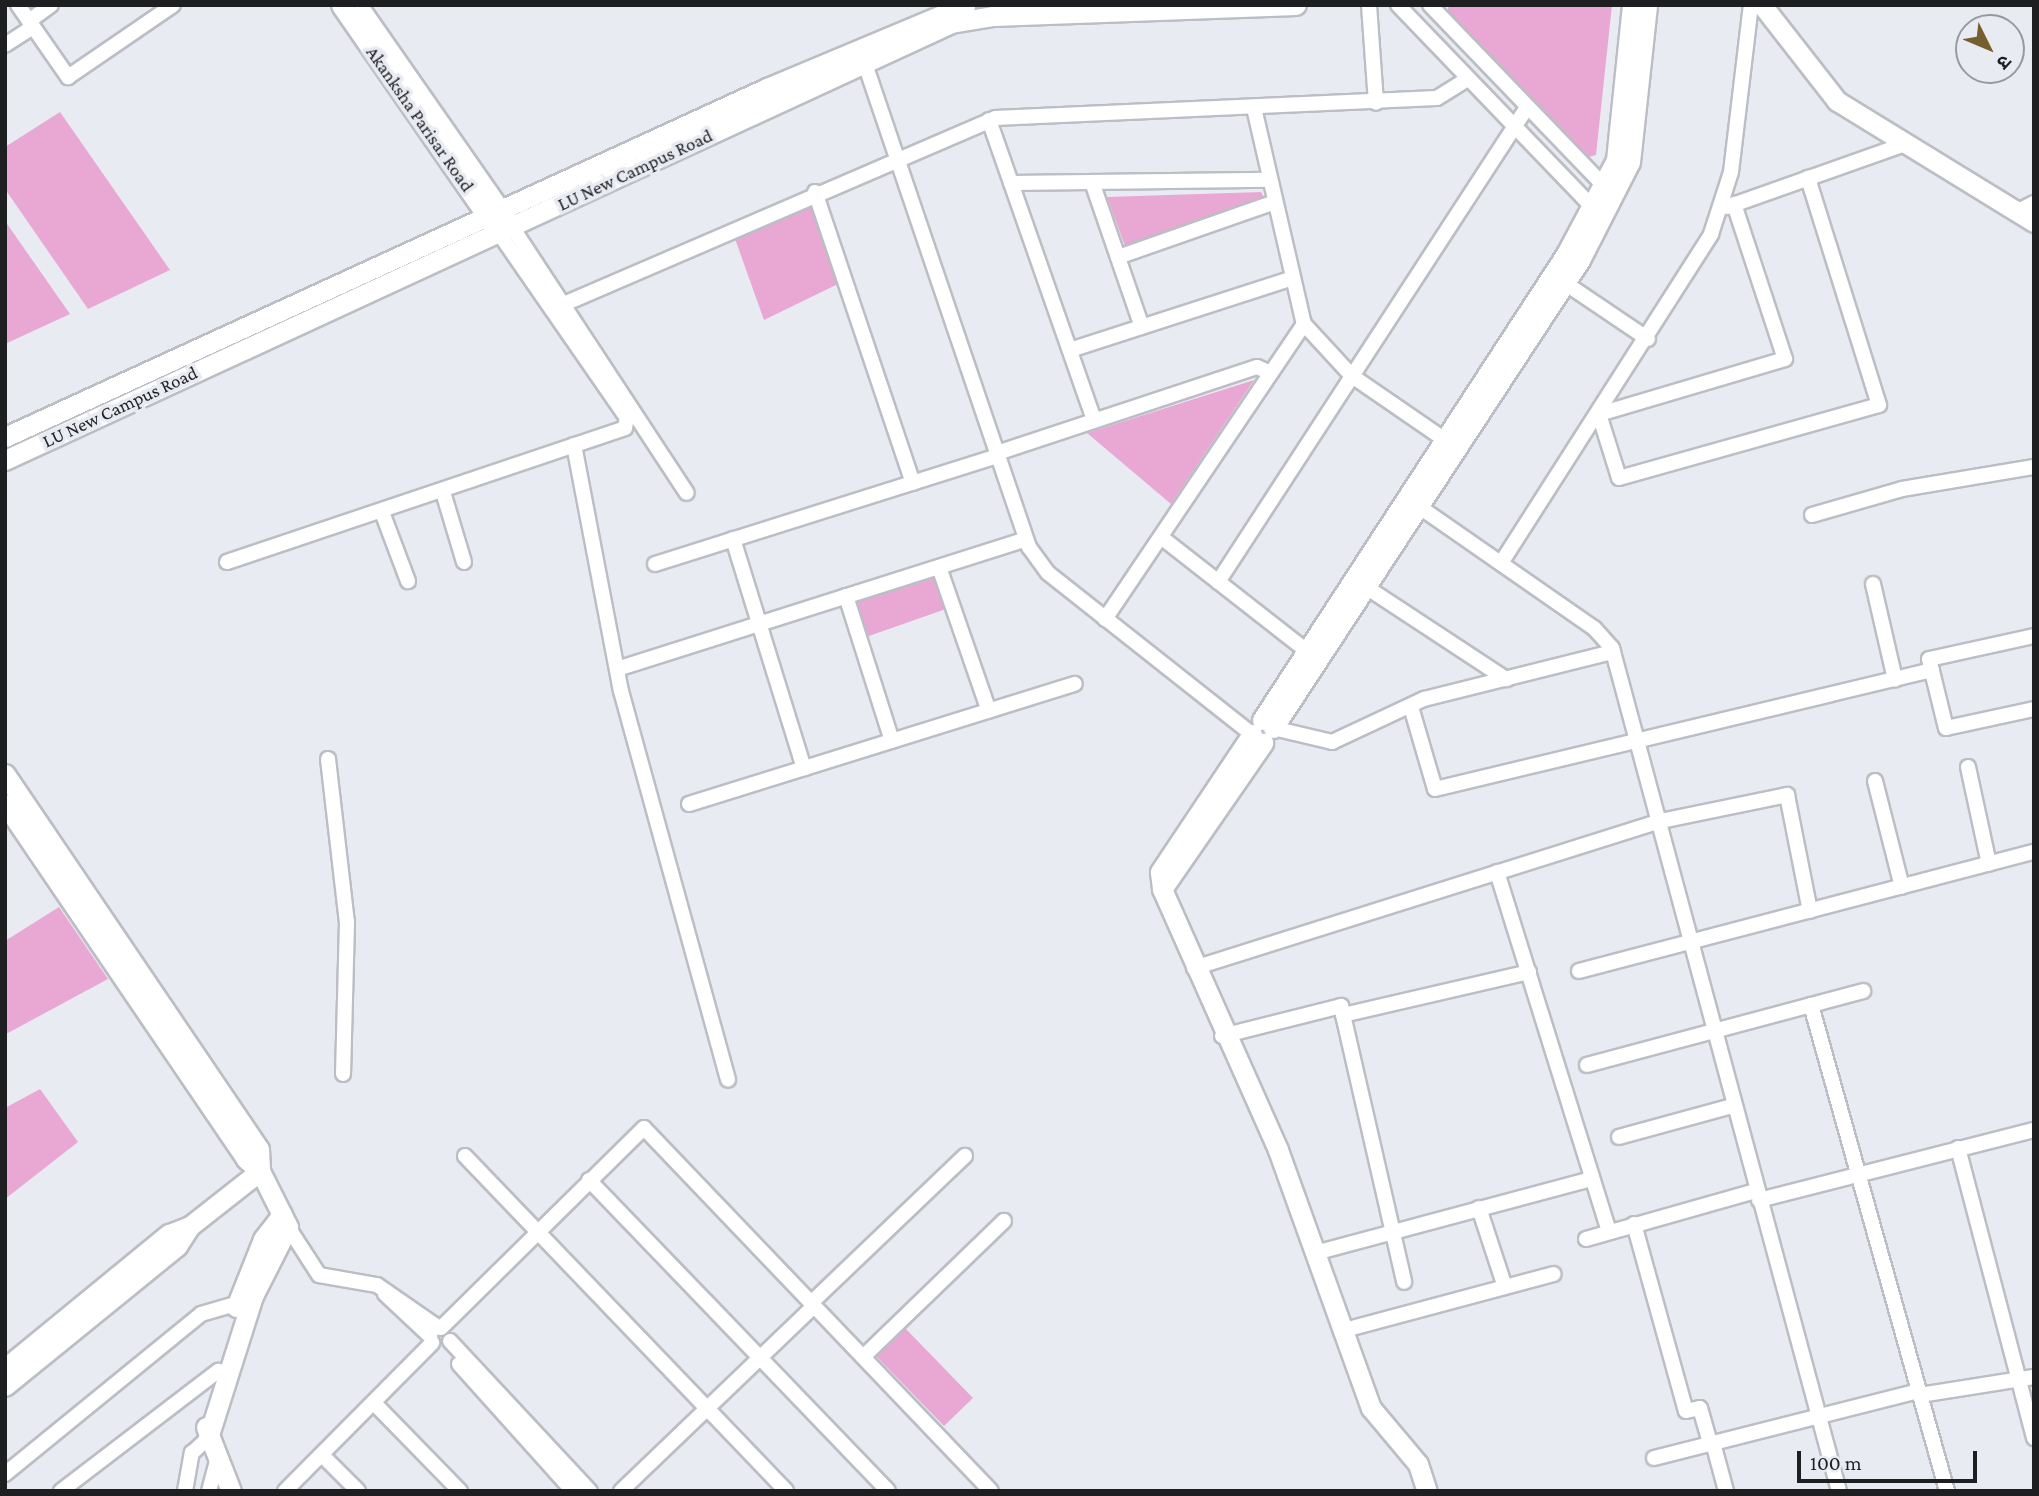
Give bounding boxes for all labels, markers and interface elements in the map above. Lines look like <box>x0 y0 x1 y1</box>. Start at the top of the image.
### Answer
north arrow <box>1955 14 2025 84</box>
street label: Akanksha Parisar Road <box>361 42 479 196</box>
text: उ <box>1993 51 2016 74</box>
street label: LU New Campus Road <box>554 124 716 216</box>
street label: LU New Campus Road <box>39 361 201 453</box>
scale bar <box>1801 1436 1981 1480</box>
text: 100 m <box>1810 1451 1862 1475</box>

